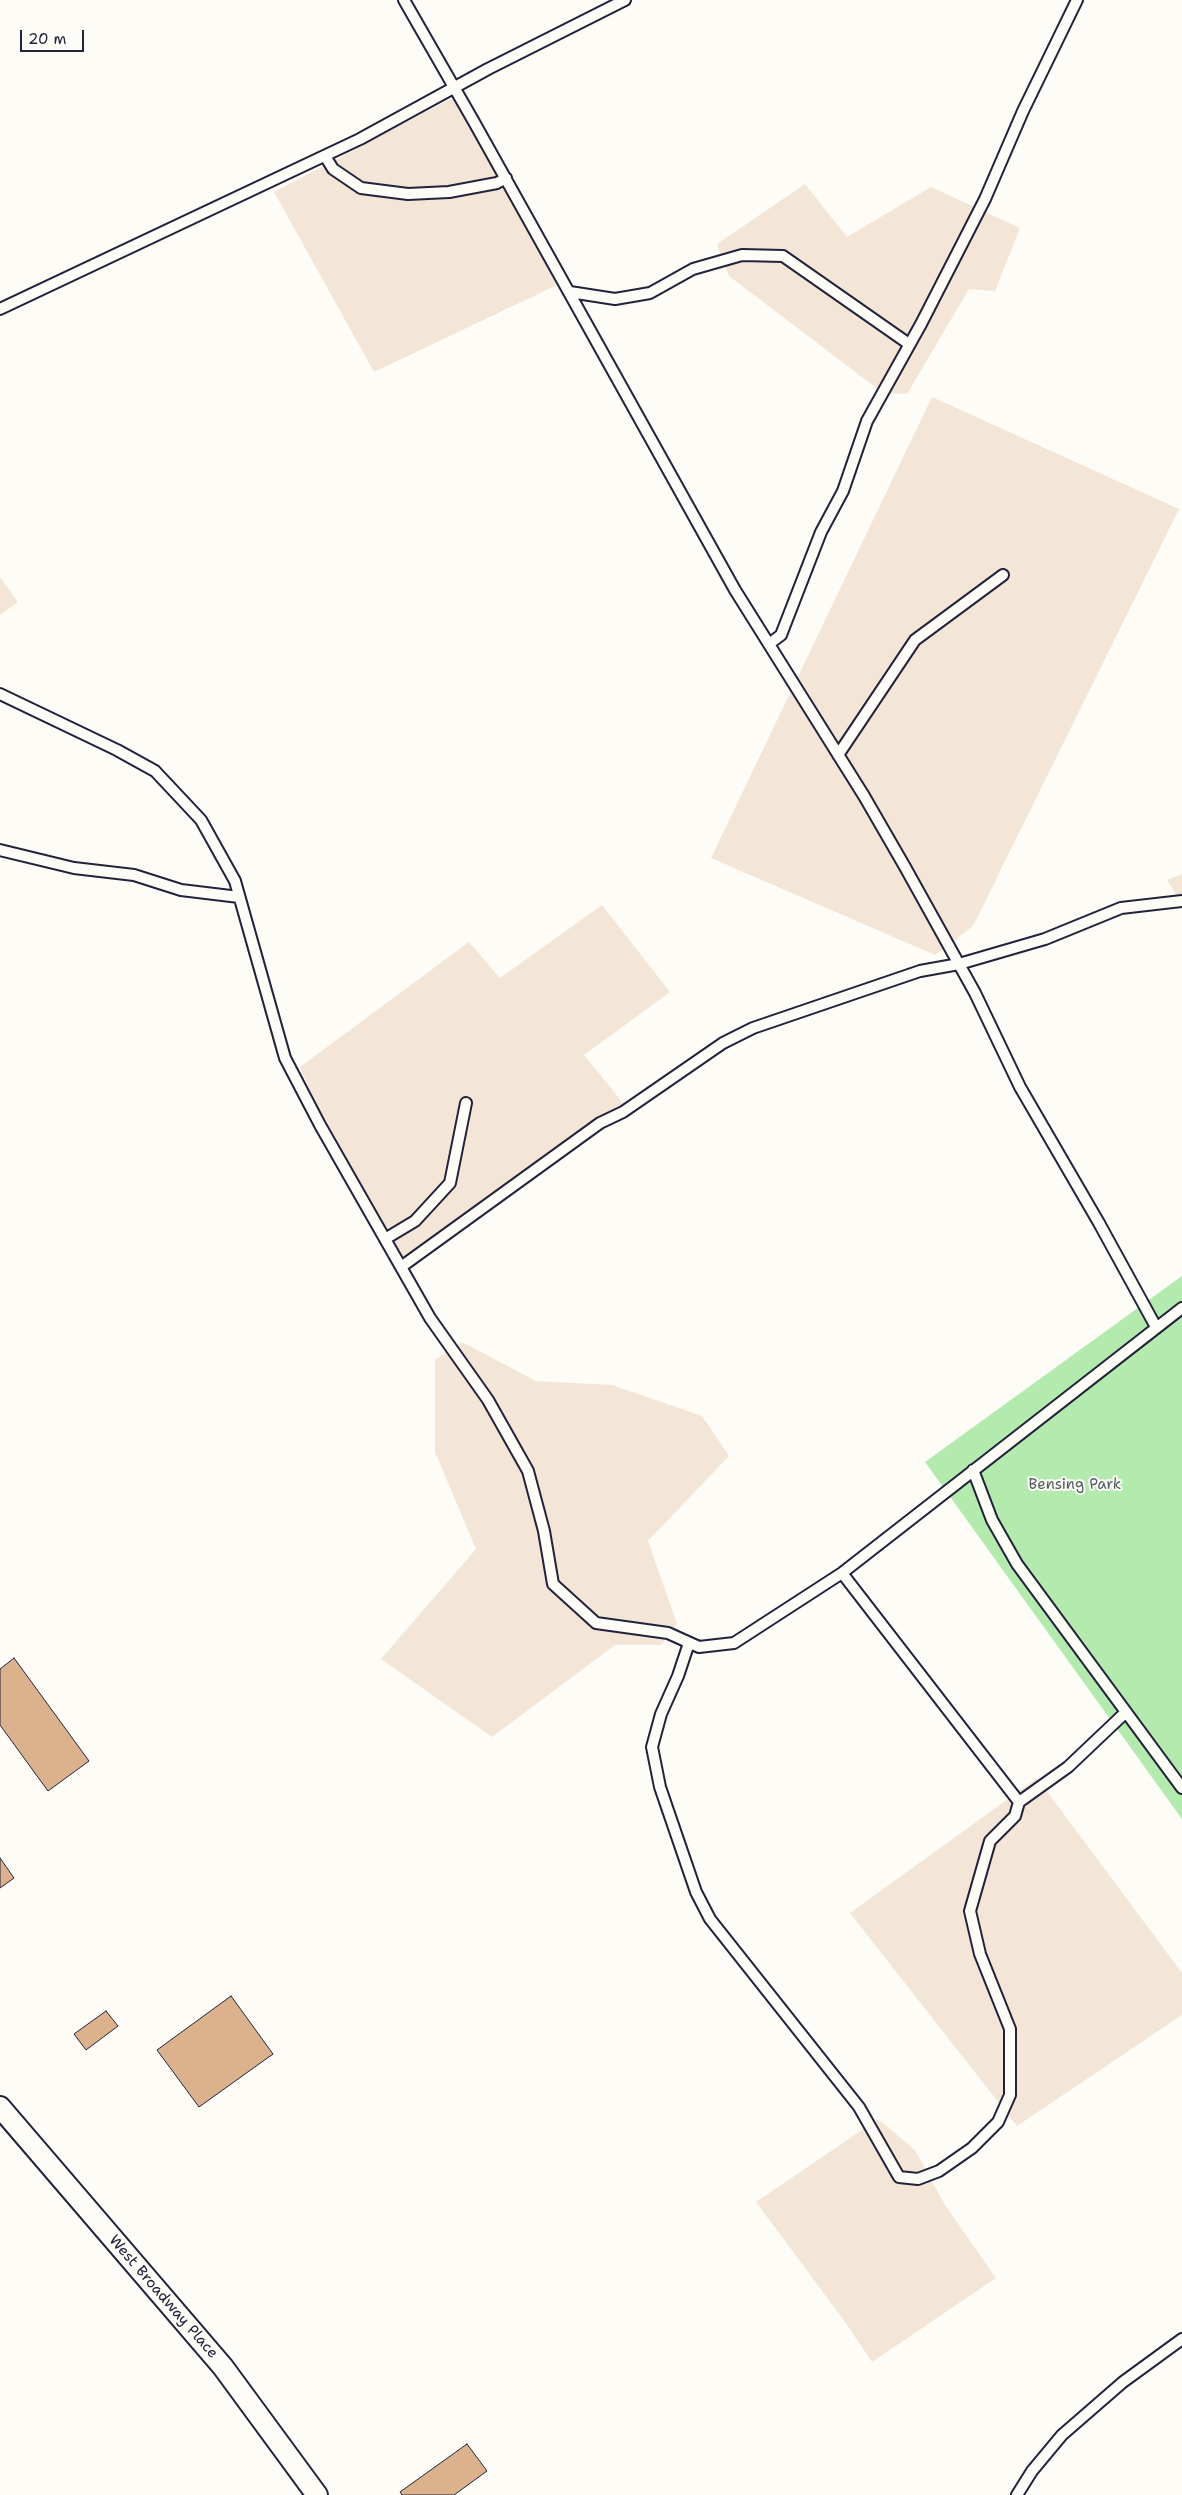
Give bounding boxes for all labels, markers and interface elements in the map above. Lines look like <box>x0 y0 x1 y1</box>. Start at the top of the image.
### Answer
scale bar <box>22 20 86 52</box>
text: 20 m <box>28 29 67 49</box>
park label: Bensing Park <box>1029 1476 1121 1494</box>
street label: West Broadway Place <box>105 2232 221 2362</box>

